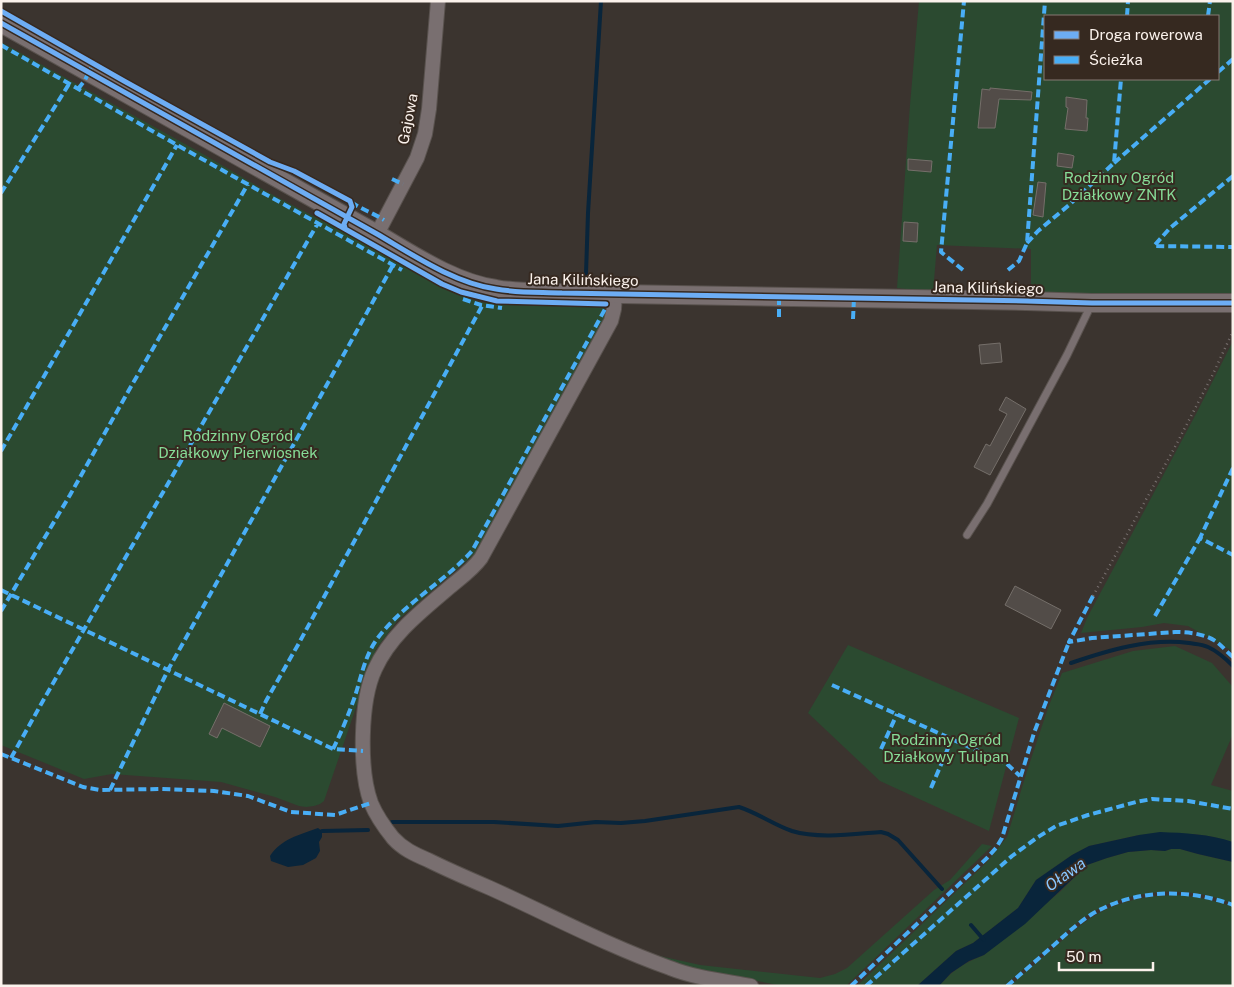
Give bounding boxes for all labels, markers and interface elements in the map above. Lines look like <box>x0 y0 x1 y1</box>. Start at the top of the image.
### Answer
legend <box>1044 15 1219 80</box>
text: Droga rowerowa <box>1089 26 1203 43</box>
text: Ścieżka <box>1089 50 1143 68</box>
street label: Gajowa <box>394 92 421 146</box>
park label: Rodzinny Ogród Działkowy ZNTK <box>1062 169 1176 203</box>
street label: Jana Kilińskiego <box>527 270 639 289</box>
street label: Jana Kilińskiego <box>932 278 1044 297</box>
park label: Rodzinny Ogród Działkowy Pierwiosnek <box>158 427 318 461</box>
park label: Rodzinny Ogród Działkowy Tulipan <box>883 731 1009 765</box>
water label: Oława <box>1041 854 1089 895</box>
scale bar <box>1059 940 1153 972</box>
text: 50 m <box>1066 948 1101 965</box>

